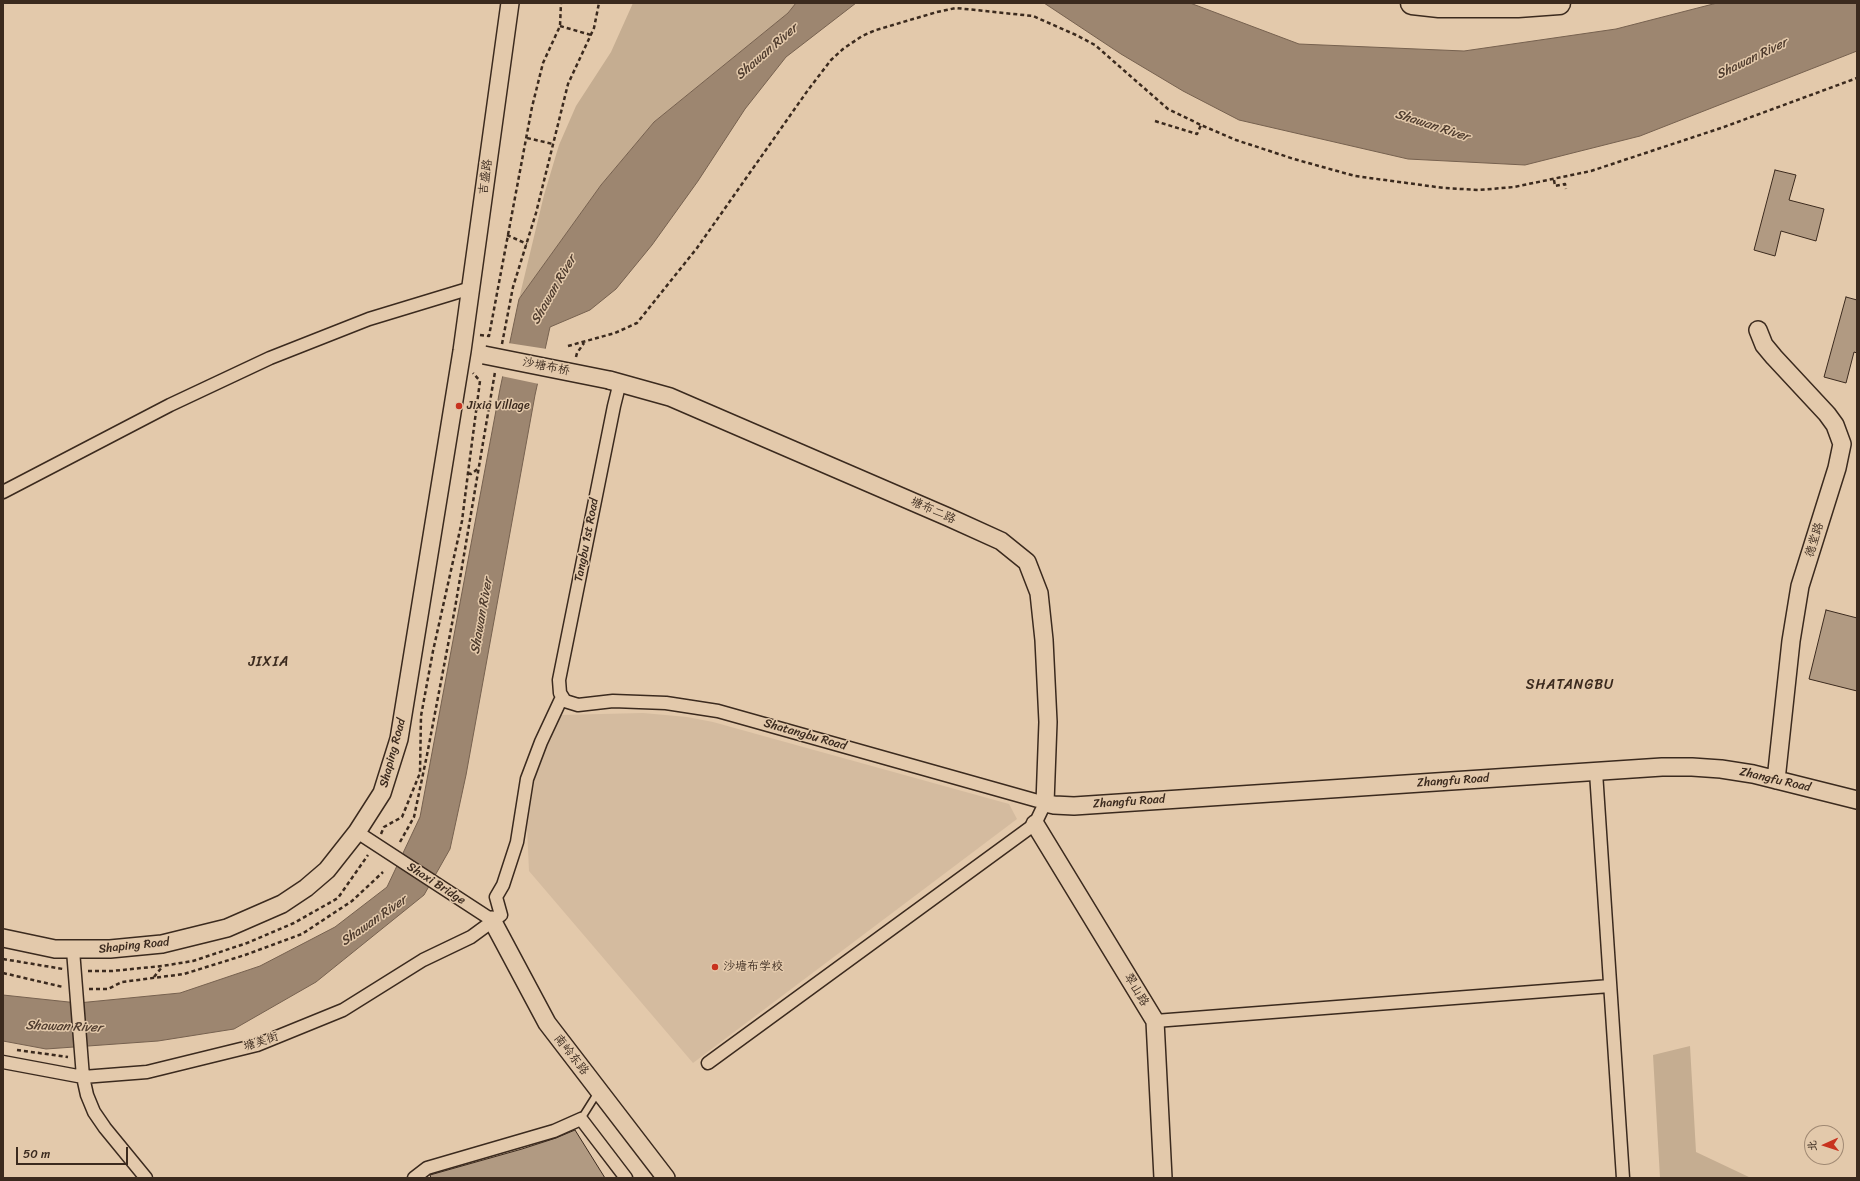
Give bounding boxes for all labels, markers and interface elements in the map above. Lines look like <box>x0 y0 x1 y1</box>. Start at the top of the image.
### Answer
water label: Shawan River <box>733 21 801 83</box>
water label: Shawan River <box>1714 35 1790 83</box>
water label: Shawan River <box>1393 107 1471 145</box>
street label: 吉盛路 <box>476 158 496 196</box>
water label: Shawan River <box>528 253 580 327</box>
street label: 沙塘布桥 <box>521 355 571 379</box>
place label: Jixia Village <box>467 399 530 413</box>
marker: Jixia Village <box>454 401 464 411</box>
street label: 塘布二路 <box>908 495 958 527</box>
street label: Tangbu 1st Road <box>572 497 602 583</box>
street label: 德堂路 <box>1803 521 1827 559</box>
water label: Shawan River <box>468 577 496 655</box>
district label: JIXIA <box>249 654 289 670</box>
district label: SHATANGBU <box>1526 677 1614 693</box>
street label: Shatangbu Road <box>762 716 848 754</box>
street label: Shaping Road <box>377 717 409 789</box>
street label: Zhangfu Road <box>1738 765 1812 795</box>
street label: Zhangfu Road <box>1416 771 1490 791</box>
street label: Zhangfu Road <box>1092 792 1166 812</box>
street label: Shaxi Bridge <box>404 860 468 908</box>
water label: Shawan River <box>338 893 410 949</box>
street label: Shaping Road <box>98 935 170 957</box>
place label: 沙塘布学校 <box>723 960 783 974</box>
marker: 沙塘布学校 <box>710 962 720 972</box>
street label: 翠山路 <box>1121 971 1151 1009</box>
water label: Shawan River <box>25 1018 103 1036</box>
street label: 塘美街 <box>242 1030 280 1054</box>
street label: 南岭东路 <box>551 1032 591 1078</box>
north arrow <box>1804 1125 1844 1165</box>
scale bar <box>18 1139 130 1165</box>
text: 北 <box>1803 1140 1822 1152</box>
text: 50 m <box>23 1143 50 1165</box>

